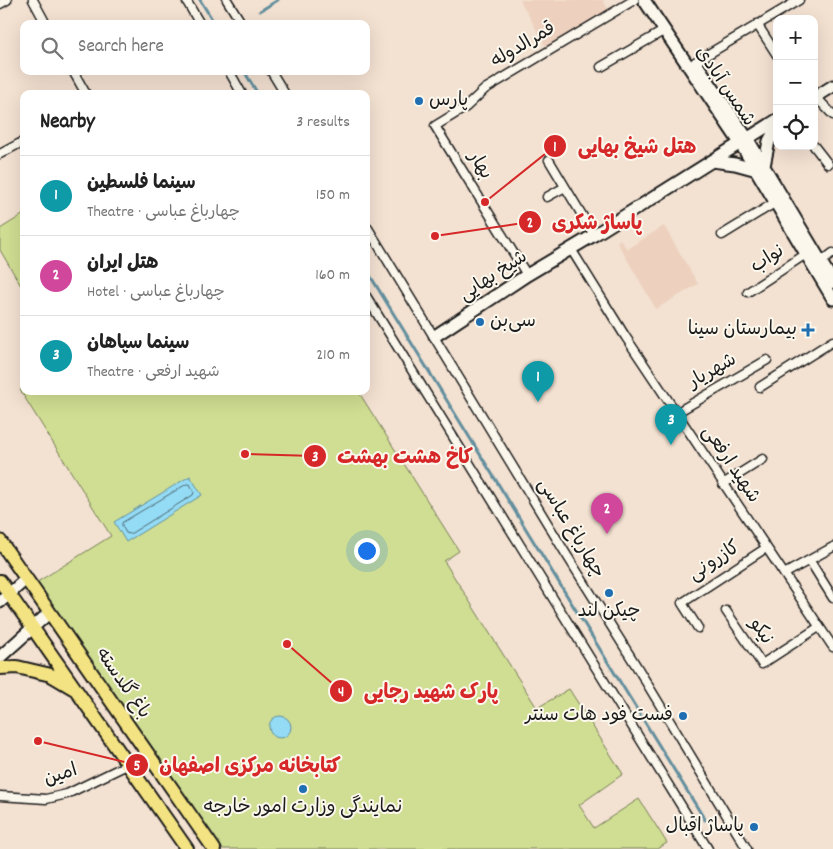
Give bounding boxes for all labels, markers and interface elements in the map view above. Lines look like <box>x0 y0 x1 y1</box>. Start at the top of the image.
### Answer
map controls <box>773 15 818 150</box>
button: + <box>773 15 818 60</box>
street label: قمرالدوله <box>487 16 561 76</box>
search box <box>20 20 370 75</box>
icon: search <box>38 34 66 62</box>
text: Search here <box>78 34 164 61</box>
street label: شمس آبادی <box>687 41 761 133</box>
button: − <box>773 60 818 105</box>
place label: پارس <box>429 88 468 115</box>
marker: پارس <box>413 95 425 107</box>
button: locate <box>773 105 818 150</box>
text: Nearby <box>40 108 95 138</box>
text: 3 results <box>296 111 350 134</box>
callout: هتل شیخ بهایی <box>543 128 706 163</box>
text: هتل شیخ بهایی <box>578 135 696 163</box>
text: 1 <box>553 137 557 159</box>
street label: بهار <box>459 145 498 185</box>
text: سینما فلسطین <box>87 171 196 198</box>
text: 1 <box>54 184 58 207</box>
text: 150 m <box>316 184 350 207</box>
text: Theatre · چهارباغ عباسی <box>87 201 240 224</box>
callout: پاساژ شکری <box>517 204 653 239</box>
text: پاساژ شکری <box>552 211 642 239</box>
text: 2 <box>527 213 533 235</box>
street label: نواب <box>746 239 790 281</box>
street label: شیخ بهایی <box>454 245 534 309</box>
text: هتل ایران <box>87 251 159 278</box>
text: 2 <box>53 264 60 287</box>
text: 160 m <box>315 264 350 287</box>
text: Hotel · چهارباغ عباسی <box>87 281 225 304</box>
place label: سی‌بن <box>490 309 536 336</box>
marker: سی‌بن <box>474 316 486 328</box>
place label: بیمارستان سینا <box>688 317 797 344</box>
marker: بیمارستان سینا <box>801 323 815 337</box>
text: سینما سپاهان <box>87 331 189 358</box>
text: 3 <box>52 344 60 367</box>
text: 210 m <box>316 344 350 367</box>
street label: شهریار <box>682 347 742 398</box>
text: Theatre · شهید ارفعی <box>87 361 220 384</box>
pin: 1 <box>522 361 554 402</box>
pin: 3 <box>655 404 687 445</box>
street label: شهید ارفعی <box>694 421 766 509</box>
callout: کاخ هشت بهشت <box>302 438 483 473</box>
text: کاخ هشت بهشت <box>337 445 473 473</box>
text: 3 <box>312 447 319 469</box>
street label: چهارباغ عباسی <box>529 474 611 584</box>
pin: 2 <box>591 493 623 534</box>
street label: کازرونی <box>684 535 746 589</box>
your location <box>354 538 380 564</box>
marker: چیکن لند <box>603 587 615 599</box>
place label: چیکن لند <box>577 599 641 626</box>
street label: نیکو <box>740 612 779 651</box>
street label: باغ گلدسته <box>88 643 156 725</box>
callout: پارک شهید رجایی <box>328 673 508 708</box>
text: پارک شهید رجایی <box>364 680 498 708</box>
text: 4 <box>338 682 344 704</box>
place label: فست فود هات سنتر <box>523 703 673 730</box>
marker: فست فود هات سنتر <box>677 710 689 722</box>
callout: کتابخانه مرکزی اصفهان <box>125 747 351 782</box>
text: کتابخانه مرکزی اصفهان <box>159 754 341 782</box>
text: 5 <box>134 756 141 778</box>
street label: امین <box>41 758 81 794</box>
marker: نمایندگی وزارت امور خارجه <box>297 783 309 795</box>
place label: نمایندگی وزارت امور خارجه <box>204 795 402 822</box>
place label: پاساژ اقبال <box>666 814 744 841</box>
marker: پاساژ اقبال <box>748 821 760 833</box>

